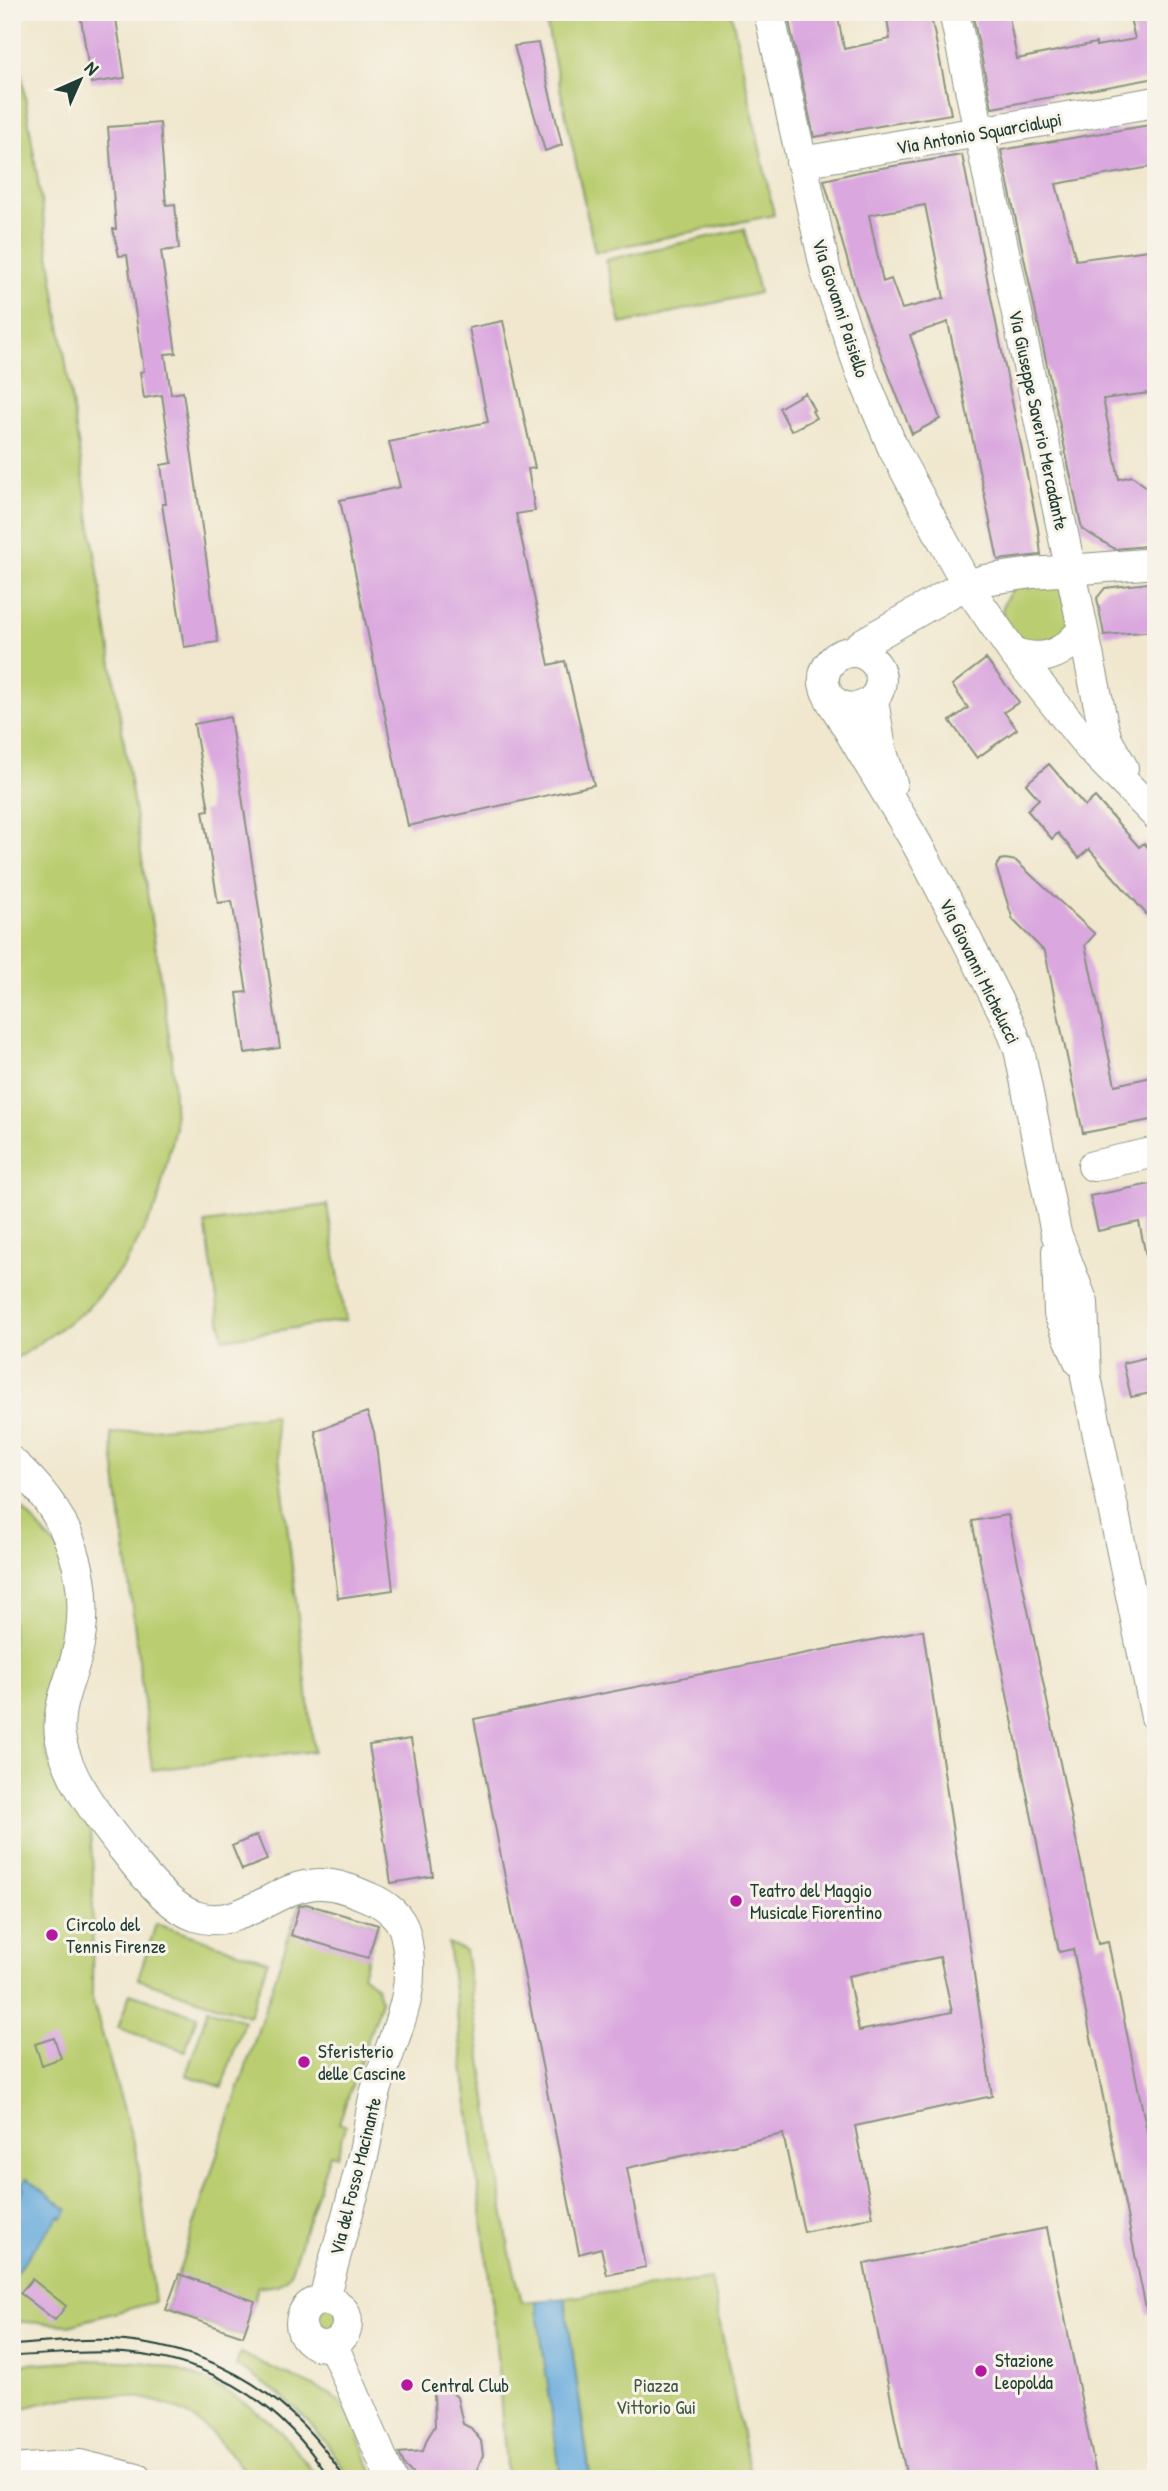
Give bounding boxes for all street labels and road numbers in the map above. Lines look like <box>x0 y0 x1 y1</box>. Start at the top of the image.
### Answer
street label: Via Antonio Squarcialupi <box>894 106 1064 160</box>
street label: Via Giovanni Paisiello <box>806 235 876 381</box>
street label: Via Giuseppe Saverio Mercadante <box>1003 308 1075 533</box>
street label: Via Giovanni Michelucci <box>934 894 1026 1048</box>
street label: Via del Fosso Macinante <box>323 2094 387 2258</box>

